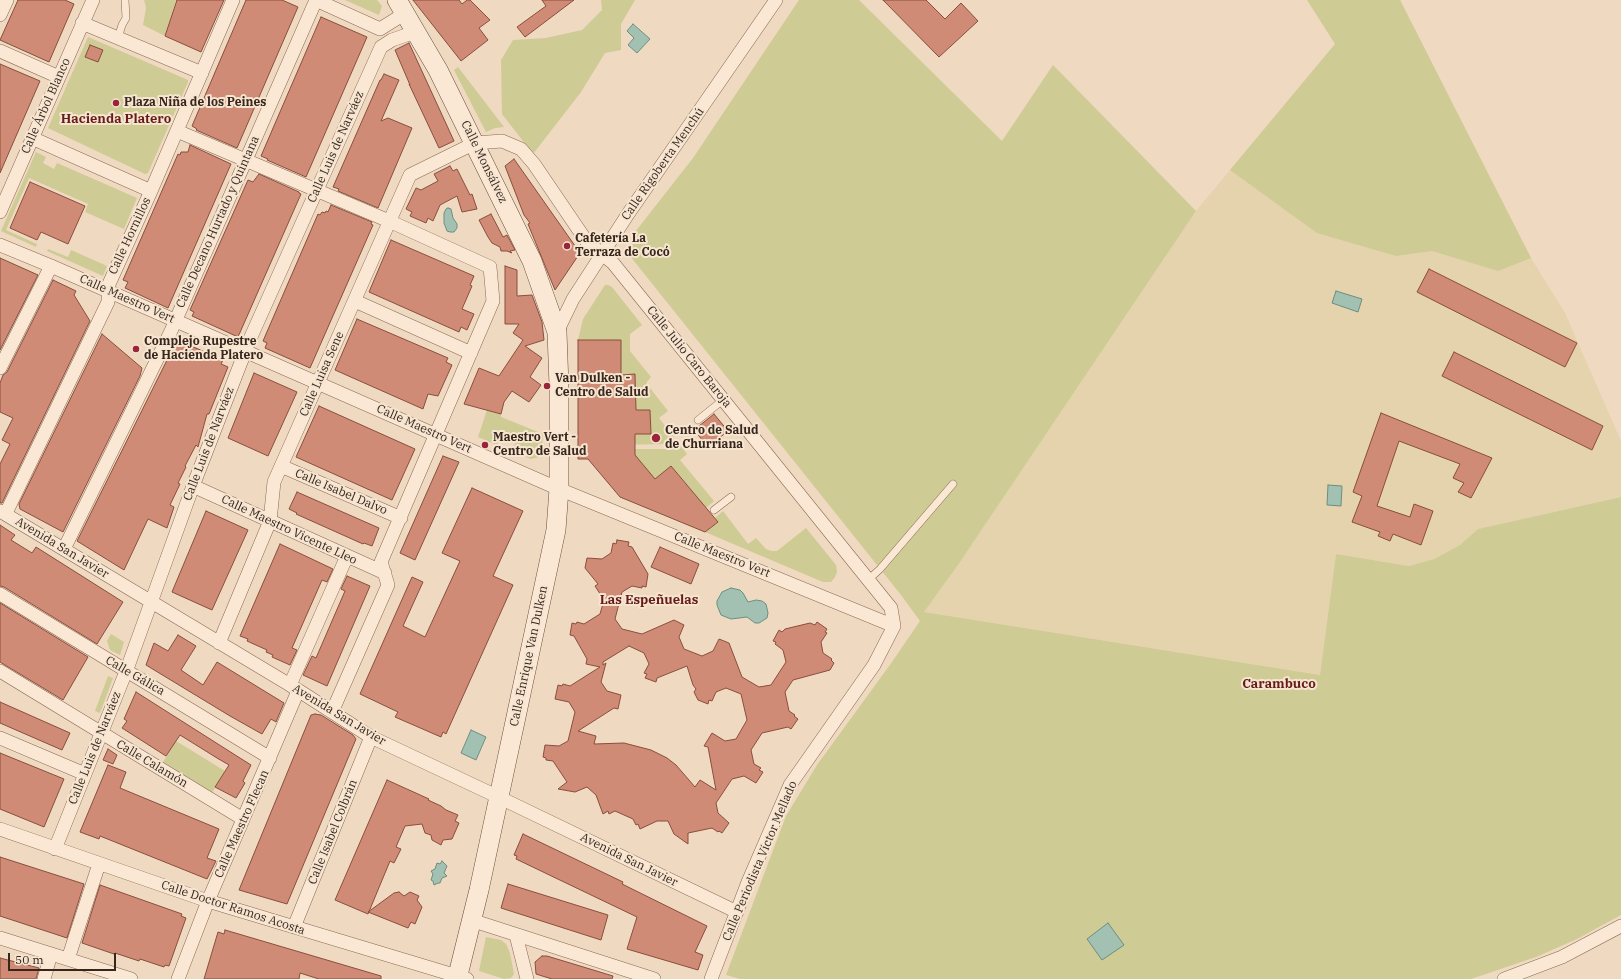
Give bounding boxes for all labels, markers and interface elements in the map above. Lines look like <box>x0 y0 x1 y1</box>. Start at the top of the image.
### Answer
street label: Calle Árbol Blanco <box>18 56 74 156</box>
street label: Calle Luis de Narváez <box>305 89 367 205</box>
place label: Plaza Niña de los Peines <box>124 96 266 110</box>
marker: Plaza Niña de los Peines <box>111 98 121 108</box>
street label: Calle Rigoberta Menchú <box>619 105 707 223</box>
district label: Hacienda Platero <box>61 111 171 127</box>
street label: Calle Monsálvez <box>458 118 510 206</box>
street label: Calle Decano Hurtado y Quintana <box>173 134 263 310</box>
street label: Calle Hornillos <box>106 195 154 277</box>
place label: Cafetería La Terraza de Cocó <box>575 232 670 260</box>
marker: Cafetería La Terraza de Cocó <box>562 241 572 251</box>
street label: Calle Maestro Vert <box>77 272 177 326</box>
street label: Calle Julio Caro Baroja <box>644 303 734 411</box>
street label: Calle Luisa Sene <box>297 329 347 419</box>
place label: Complejo Rupestre de Hacienda Platero <box>144 335 263 363</box>
marker: Complejo Rupestre de Hacienda Platero <box>131 344 141 354</box>
place label: Van Dulken - Centro de Salud <box>555 372 649 400</box>
marker: Van Dulken - Centro de Salud <box>542 381 552 391</box>
street label: Calle Luis de Narváez <box>181 385 237 503</box>
street label: Calle Maestro Vert <box>374 402 474 456</box>
place label: Centro de Salud de Churriana <box>665 424 759 452</box>
place label: Maestro Vert - Centro de Salud <box>493 431 587 459</box>
marker: Centro de Salud de Churriana <box>650 432 662 444</box>
marker: Maestro Vert - Centro de Salud <box>480 440 490 450</box>
street label: Calle Isabel Dalvo <box>293 466 389 518</box>
street label: Calle Maestro Vicente Lleo <box>219 492 359 568</box>
street label: Avenida San Javier <box>13 514 111 582</box>
street label: Calle Maestro Vert <box>672 529 772 581</box>
street label: Calle Enrique Van Dulken <box>507 584 551 728</box>
district label: Las Espeñuelas <box>600 592 698 608</box>
street label: Calle Gálica <box>103 653 167 699</box>
district label: Carambuco <box>1242 676 1316 692</box>
street label: Avenida San Javier <box>290 681 388 749</box>
street label: Calle Luis de Narváez <box>66 689 124 807</box>
street label: Calle Calamón <box>114 737 190 791</box>
street label: Calle Maestro Flecan <box>212 768 272 880</box>
street label: Calle Isabel Colbrán <box>305 777 361 887</box>
street label: Calle Periodista Víctor Mellado <box>720 779 800 943</box>
street label: Avenida San Javier <box>578 830 680 890</box>
street label: Calle Doctor Ramos Acosta <box>159 878 307 938</box>
scale bar <box>10 945 118 971</box>
text: 50 m <box>15 952 44 967</box>

